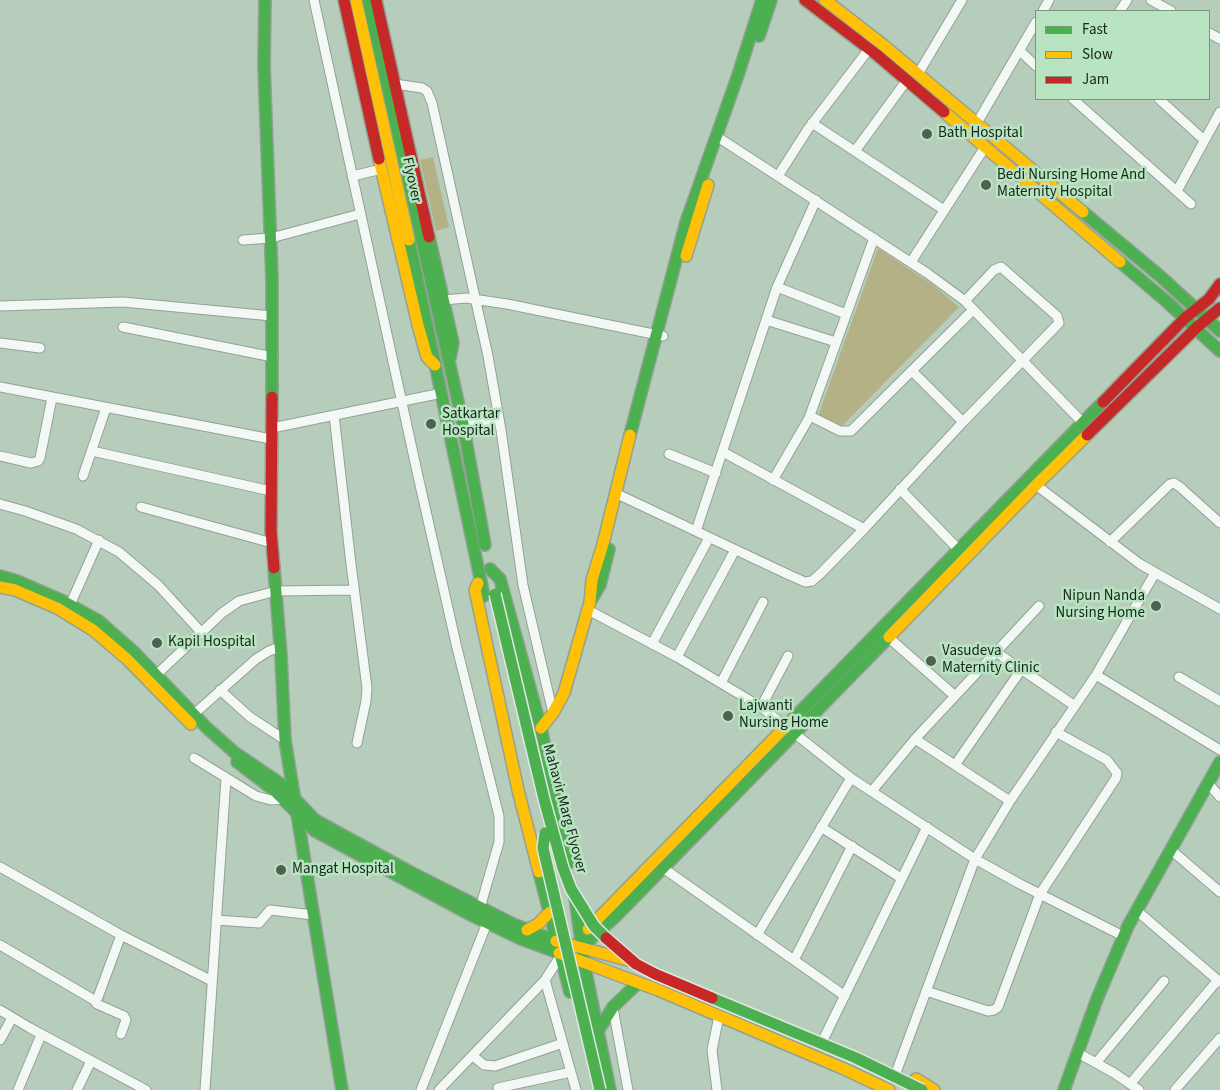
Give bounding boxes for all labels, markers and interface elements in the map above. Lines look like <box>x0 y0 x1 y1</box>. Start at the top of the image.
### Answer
legend <box>1035 10 1210 100</box>
text: Fast <box>1082 19 1108 40</box>
text: Slow <box>1082 44 1113 65</box>
text: Jam <box>1082 69 1109 90</box>
place label: Bath Hospital <box>938 125 1023 143</box>
marker: Bath Hospital <box>920 127 934 141</box>
street label: Flyover <box>397 156 425 204</box>
place label: Bedi Nursing Home And Maternity Hospital <box>997 167 1145 202</box>
marker: Bedi Nursing Home And Maternity Hospital <box>979 178 993 192</box>
place label: Satkartar Hospital <box>442 406 500 441</box>
marker: Satkartar Hospital <box>424 417 438 431</box>
place label: Nipun Nanda Nursing Home <box>1055 588 1145 623</box>
marker: Nipun Nanda Nursing Home <box>1149 599 1163 613</box>
place label: Kapil Hospital <box>168 634 255 652</box>
marker: Kapil Hospital <box>150 636 164 650</box>
place label: Vasudeva Maternity Clinic <box>942 643 1040 678</box>
marker: Vasudeva Maternity Clinic <box>924 654 938 668</box>
place label: Lajwanti Nursing Home <box>739 698 829 733</box>
marker: Lajwanti Nursing Home <box>721 709 735 723</box>
street label: Mahavir Marg Flyover <box>538 742 590 876</box>
place label: Mangat Hospital <box>292 861 394 879</box>
marker: Mangat Hospital <box>274 863 288 877</box>

